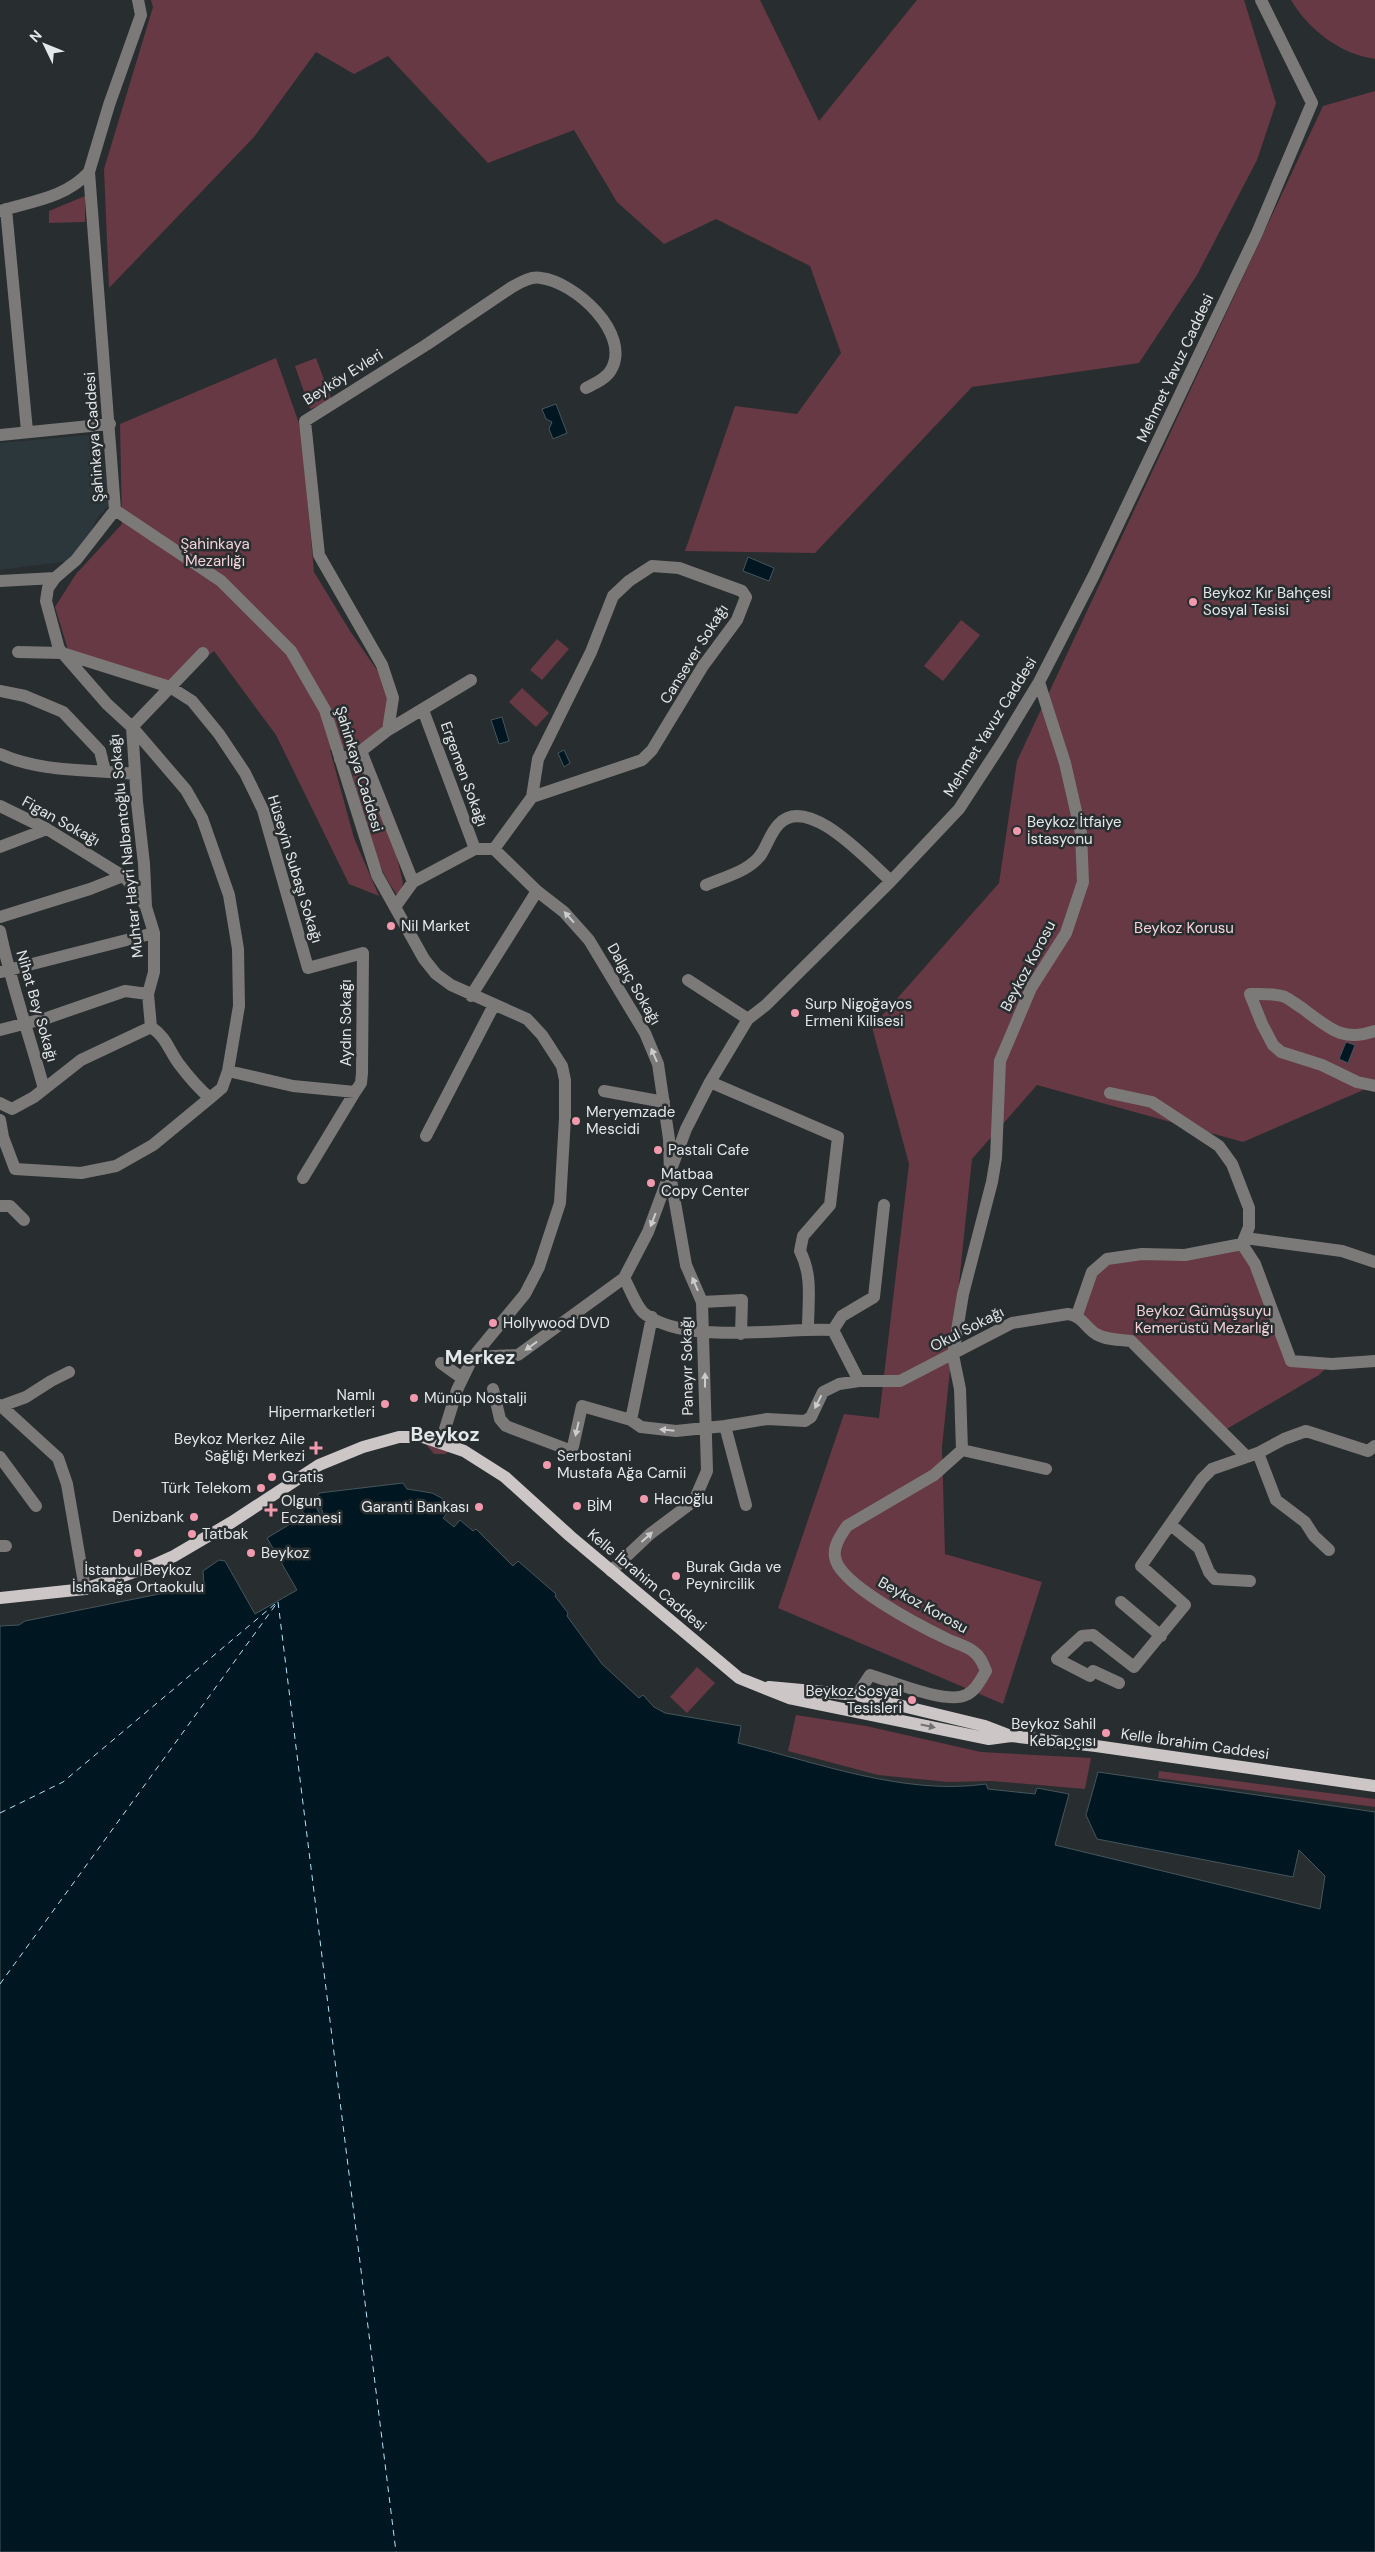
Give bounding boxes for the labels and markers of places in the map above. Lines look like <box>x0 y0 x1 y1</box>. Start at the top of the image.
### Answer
place label: Beykoz Kır Bahçesi Sosyal Tesisi <box>1203 583 1331 620</box>
marker: Beykoz Kır Bahçesi Sosyal Tesisi <box>1187 596 1199 608</box>
place label: Beykoz İtfaiye İstasyonu <box>1027 812 1122 849</box>
marker: Beykoz İtfaiye İstasyonu <box>1011 825 1023 837</box>
place label: Nil Market <box>401 916 470 936</box>
marker: Nil Market <box>385 920 397 932</box>
place label: Surp Nigoğayos Ermeni Kilisesi <box>805 994 912 1031</box>
marker: Surp Nigoğayos Ermeni Kilisesi <box>789 1007 801 1019</box>
place label: Meryemzade Mescidi <box>586 1102 675 1139</box>
marker: Meryemzade Mescidi <box>570 1115 582 1127</box>
place label: Pastali Cafe <box>668 1140 749 1160</box>
marker: Pastali Cafe <box>652 1144 664 1156</box>
place label: Matbaa Copy Center <box>661 1164 750 1201</box>
marker: Matbaa Copy Center <box>645 1177 657 1189</box>
place label: Hollywood DVD <box>503 1313 610 1333</box>
marker: Hollywood DVD <box>487 1317 499 1329</box>
place label: Namlı Hipermarketleri <box>268 1385 375 1422</box>
place label: Münüp Nostalji <box>424 1388 527 1408</box>
marker: Münüp Nostalji <box>408 1392 420 1404</box>
marker: Namlı Hipermarketleri <box>379 1398 391 1410</box>
place label: Beykoz Merkez Aile Sağlığı Merkezi <box>174 1429 305 1466</box>
marker: Beykoz Merkez Aile Sağlığı Merkezi <box>309 1441 323 1455</box>
place label: Serbostani Mustafa Ağa Camii <box>557 1446 686 1483</box>
marker: Serbostani Mustafa Ağa Camii <box>541 1459 553 1471</box>
place label: Gratis <box>282 1467 324 1487</box>
marker: Gratis <box>266 1471 278 1483</box>
place label: Türk Telekom <box>161 1478 251 1498</box>
marker: Türk Telekom <box>255 1482 267 1494</box>
place label: Hacıoğlu <box>654 1489 713 1509</box>
place label: Olgun Eczanesi <box>281 1491 341 1528</box>
marker: Hacıoğlu <box>638 1493 650 1505</box>
place label: BİM <box>587 1496 612 1516</box>
place label: Garanti Bankası <box>361 1497 469 1517</box>
marker: BİM <box>571 1500 583 1512</box>
marker: Garanti Bankası <box>473 1501 485 1513</box>
marker: Olgun Eczanesi <box>265 1504 277 1516</box>
place label: Denizbank <box>112 1507 184 1527</box>
marker: Denizbank <box>188 1511 200 1523</box>
place label: Tatbak <box>202 1524 249 1544</box>
marker: Tatbak <box>186 1528 198 1540</box>
place label: Beykoz <box>261 1543 310 1563</box>
marker: İstanbul Beykoz İshakağa Ortaokulu <box>132 1547 144 1559</box>
marker: Beykoz <box>245 1547 257 1559</box>
place label: Burak Gıda ve Peynircilik <box>686 1557 781 1594</box>
place label: İstanbul Beykoz İshakağa Ortaokulu <box>72 1560 204 1597</box>
marker: Burak Gıda ve Peynircilik <box>670 1570 682 1582</box>
place label: Beykoz Sosyal Tesisleri <box>805 1681 902 1718</box>
marker: Beykoz Sosyal Tesisleri <box>906 1694 918 1706</box>
place label: Beykoz Sahil Kebapçısı <box>1011 1714 1096 1751</box>
marker: Beykoz Sahil Kebapçısı <box>1100 1727 1112 1739</box>

